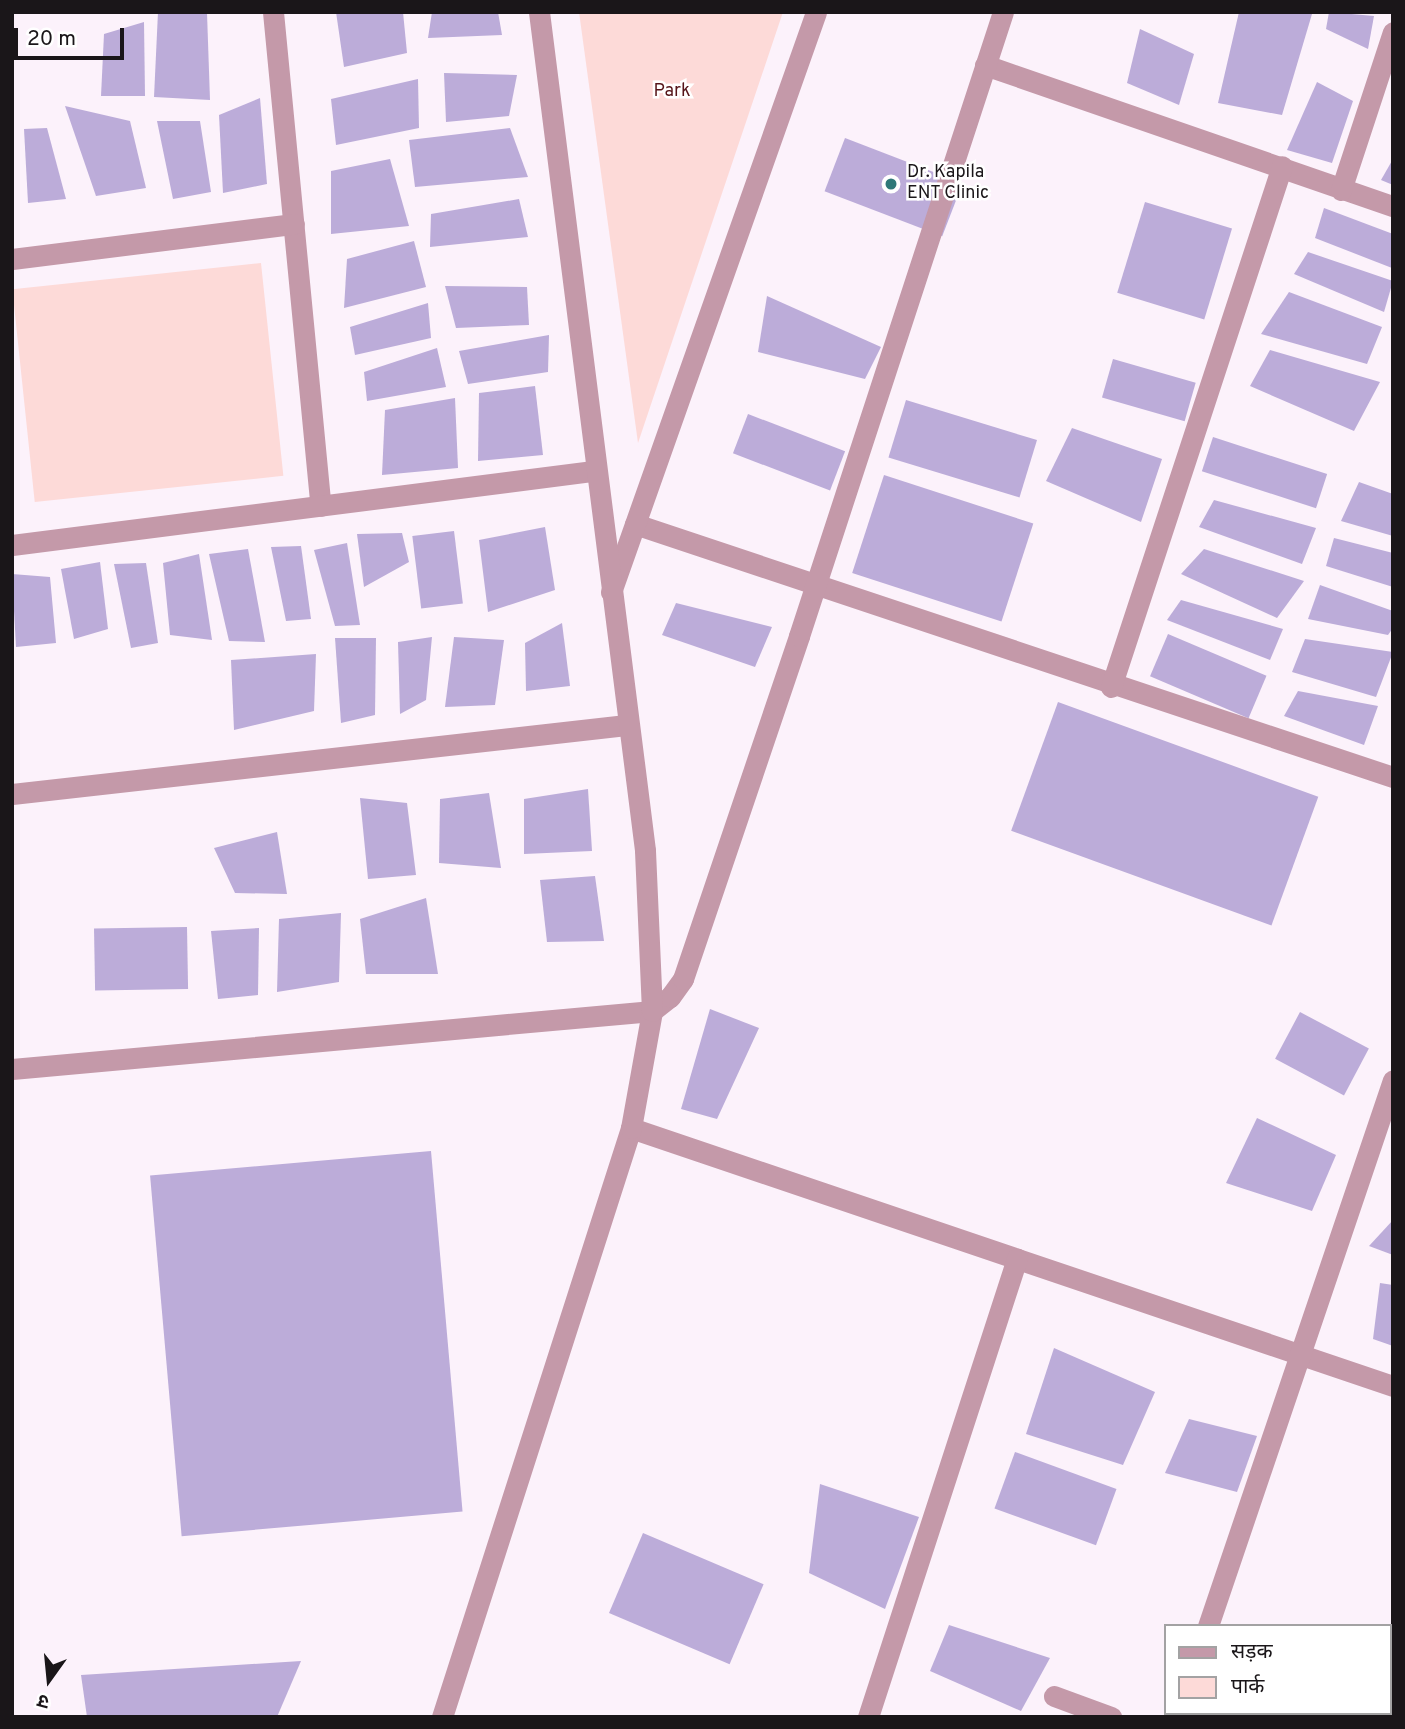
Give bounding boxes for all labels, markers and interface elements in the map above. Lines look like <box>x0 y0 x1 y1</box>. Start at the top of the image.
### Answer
scale bar <box>18 14 128 58</box>
text: 20 m <box>27 26 76 53</box>
park label: Park <box>653 81 691 103</box>
place label: Dr. Kapila ENT Clinic <box>907 163 990 206</box>
marker: Dr. Kapila ENT Clinic <box>881 174 901 194</box>
legend <box>1164 1624 1391 1715</box>
text: सड़क <box>1231 1639 1273 1666</box>
north arrow <box>14 1645 84 1715</box>
text: पार्क <box>1231 1674 1265 1701</box>
text: उ <box>35 1687 52 1713</box>

